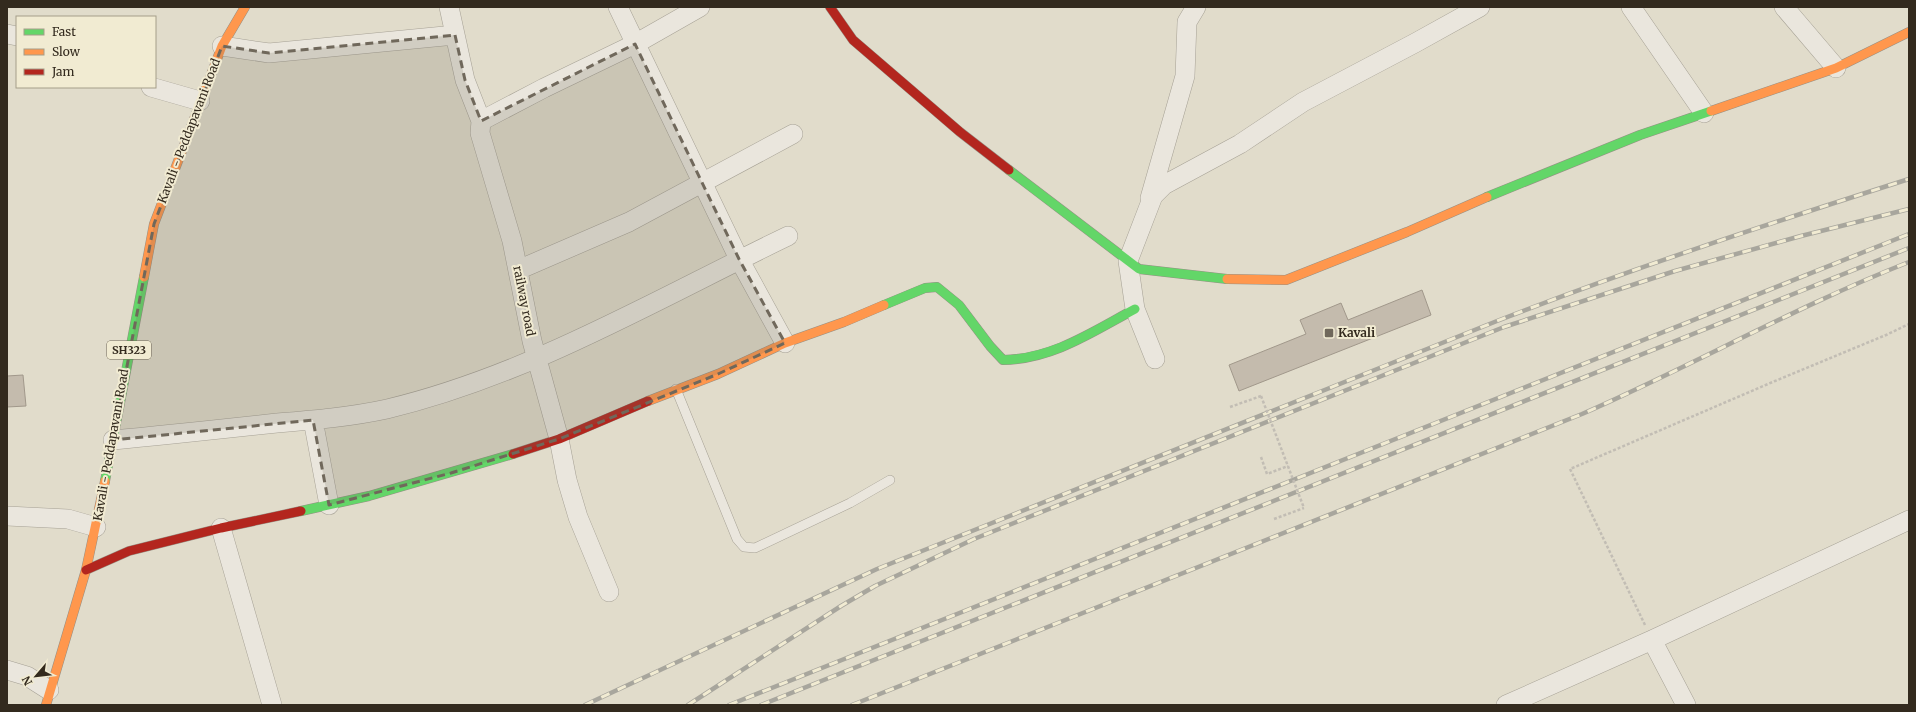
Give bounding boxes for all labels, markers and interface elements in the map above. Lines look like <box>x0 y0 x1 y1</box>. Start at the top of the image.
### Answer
legend <box>16 16 156 88</box>
text: Fast <box>52 24 76 39</box>
text: Slow <box>52 44 81 59</box>
street label: Kavali - Peddapavani Road <box>154 56 223 205</box>
text: Jam <box>51 64 75 79</box>
street label: railway road <box>510 264 539 337</box>
place label: Kavali <box>1338 325 1375 340</box>
marker: Kavali <box>1323 327 1335 339</box>
road number: SH323 <box>107 341 151 359</box>
street label: Kavali - Peddapavani Road <box>90 368 131 522</box>
north arrow <box>16 656 56 696</box>
text: N <box>19 673 35 688</box>

